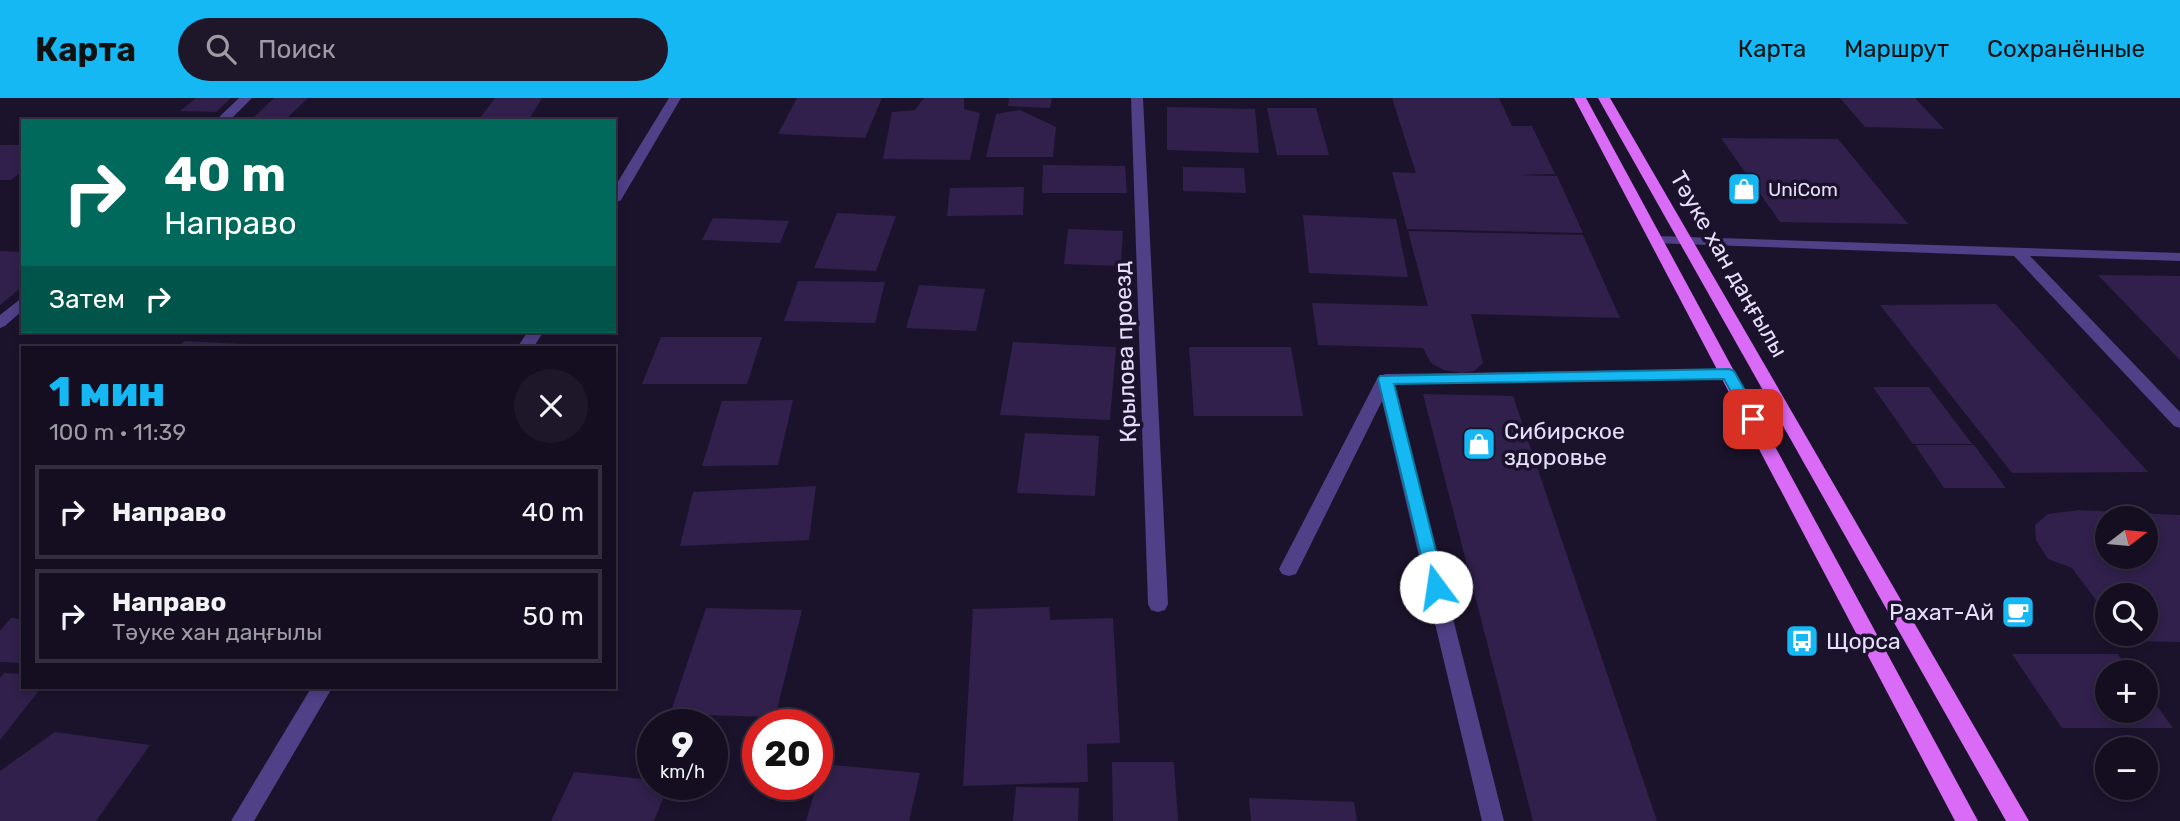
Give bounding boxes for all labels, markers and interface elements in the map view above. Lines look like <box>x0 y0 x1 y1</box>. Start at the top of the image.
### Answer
search box <box>178 18 668 81</box>
text: Карта <box>35 30 136 69</box>
icon: search <box>202 30 240 68</box>
text: Поиск <box>258 34 336 65</box>
text: Карта <box>1738 35 1806 63</box>
text: Маршрут <box>1844 35 1949 63</box>
text: Сохранённые <box>1987 35 2145 63</box>
text: 40 m <box>164 145 286 203</box>
icon: right <box>49 147 140 238</box>
street label: Тәуке хан даңғылы <box>1664 166 1794 362</box>
shop icon: UniCom <box>1725 170 1763 208</box>
place label: UniCom <box>1768 178 1838 201</box>
text: Направо <box>164 204 297 242</box>
street label: Крылова проезд <box>1108 261 1142 443</box>
icon: right <box>139 280 177 318</box>
text: Затем <box>49 284 125 315</box>
text: 1 мин <box>49 367 165 417</box>
button: close <box>514 369 588 443</box>
pin <box>1723 389 1783 449</box>
icon: arrive <box>1734 400 1772 438</box>
place label: Сибирское здоровье <box>1504 417 1625 471</box>
text: 100 m · 11:39 <box>49 418 186 446</box>
shop icon: Сибирское здоровье <box>1460 425 1498 463</box>
icon: right <box>53 493 91 531</box>
text: Направо <box>112 497 226 528</box>
text: 40 m <box>522 497 584 528</box>
north arrow <box>2095 506 2158 569</box>
map controls <box>2095 506 2158 800</box>
position arrow <box>1399 550 1473 624</box>
button: search <box>2095 583 2158 646</box>
text: Направо <box>112 587 226 618</box>
cafe icon: Рахат-Ай <box>1999 593 2037 631</box>
icon: right <box>53 597 91 635</box>
place label: Рахат-Ай <box>1889 598 1994 626</box>
text: 50 m <box>523 601 584 632</box>
text: Тәуке хан даңғылы <box>112 618 322 646</box>
bus stop icon: Щорса <box>1783 622 1821 660</box>
place label: Щорса <box>1826 627 1901 655</box>
button: + <box>2095 660 2158 723</box>
speed limit sign: 20 <box>742 709 833 800</box>
text: 9 <box>671 724 694 766</box>
button: − <box>2095 737 2158 800</box>
text: km/h <box>660 761 705 783</box>

